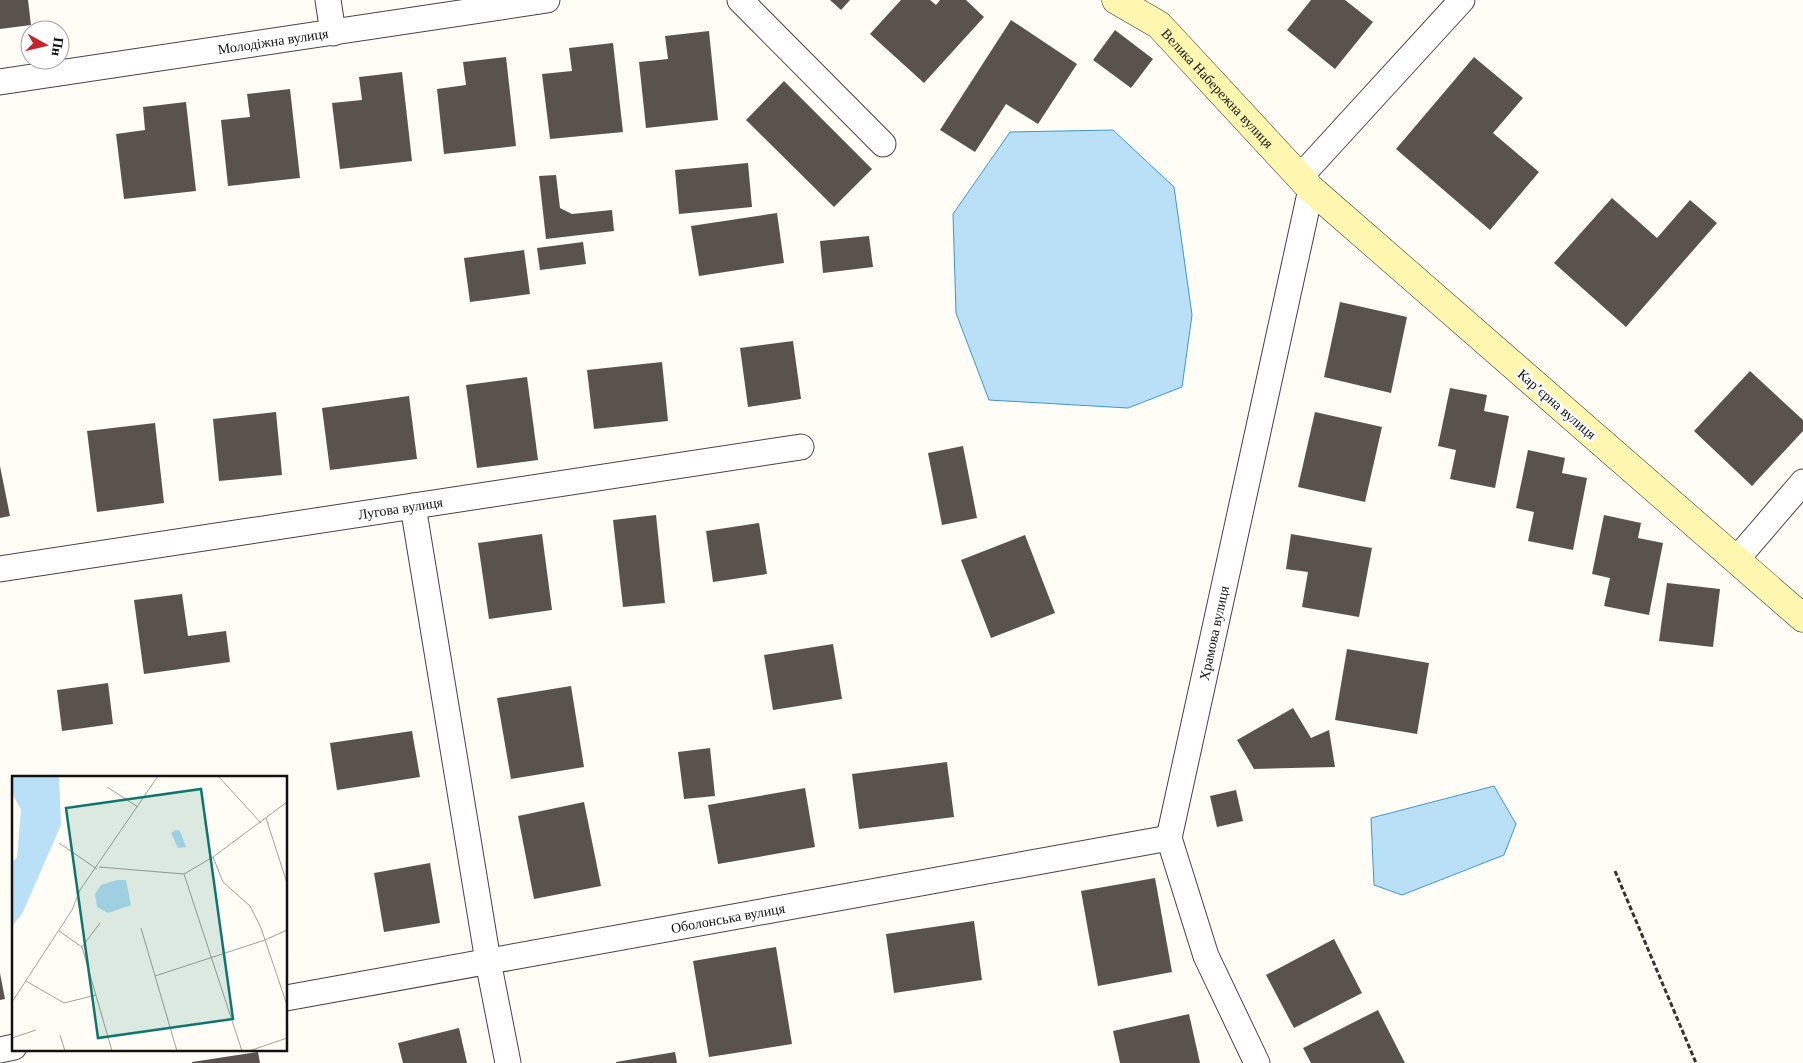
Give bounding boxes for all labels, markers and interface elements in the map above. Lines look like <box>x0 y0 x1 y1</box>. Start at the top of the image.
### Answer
north arrow <box>20 20 70 70</box>
street label: Молодіжна вулиця <box>217 26 330 57</box>
street label: Велика Набережна вулиця <box>1158 26 1277 152</box>
text: Пн <box>49 36 66 57</box>
street label: Карʼєрна вулиця <box>1515 367 1599 443</box>
street label: Лугова вулиця <box>357 495 444 522</box>
street label: Храмова вулиця <box>1197 584 1232 682</box>
inset map <box>12 776 288 1050</box>
street label: Оболонська вулиця <box>670 901 787 936</box>

